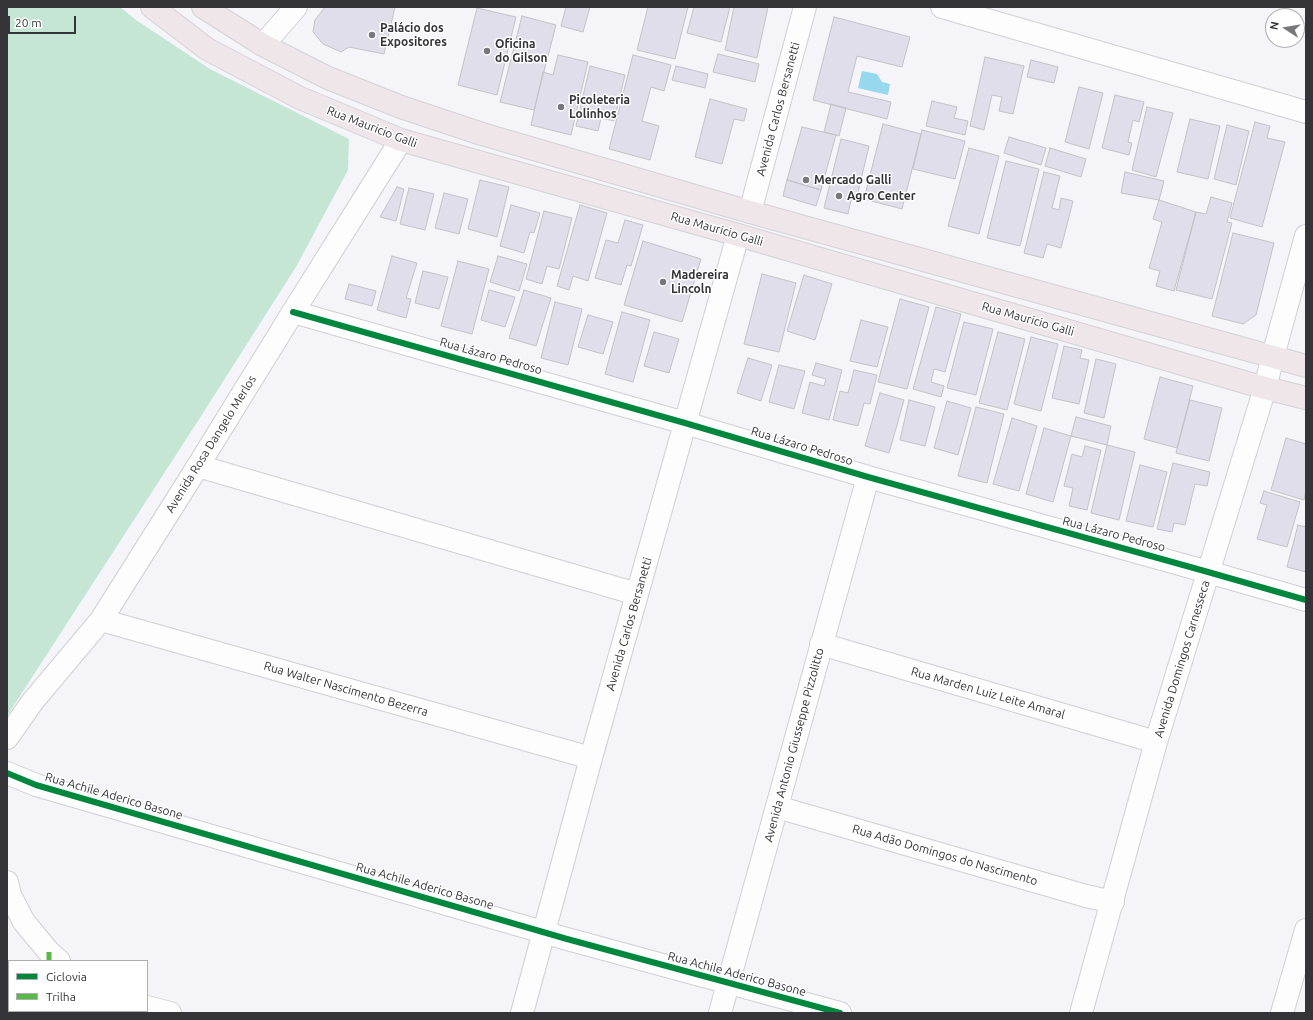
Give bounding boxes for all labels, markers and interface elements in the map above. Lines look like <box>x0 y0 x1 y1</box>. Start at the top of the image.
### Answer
scale bar <box>10 8 78 34</box>
north arrow <box>1265 8 1305 48</box>
text: 20 m <box>15 16 42 29</box>
text: N <box>1268 20 1281 31</box>
place label: Palácio dos Expositores <box>380 21 447 49</box>
marker: Palácio dos Expositores <box>367 30 377 40</box>
place label: Oficina do Gilson <box>495 37 547 65</box>
street label: Avenida Carlos Bersanetti <box>753 40 803 178</box>
marker: Oficina do Gilson <box>482 46 492 56</box>
place label: Picoleteria Lolinhos <box>569 93 630 121</box>
marker: Picoleteria Lolinhos <box>556 102 566 112</box>
street label: Rua Mauricio Galli <box>325 103 419 151</box>
place label: Mercado Galli <box>814 173 891 187</box>
marker: Mercado Galli <box>801 175 811 185</box>
place label: Agro Center <box>847 189 916 203</box>
marker: Agro Center <box>834 191 844 201</box>
street label: Rua Mauricio Galli <box>669 209 765 249</box>
place label: Madereira Lincoln <box>671 268 729 296</box>
marker: Madereira Lincoln <box>658 277 668 287</box>
street label: Rua Mauricio Galli <box>980 299 1076 339</box>
street label: Rua Lázaro Pedroso <box>438 334 544 378</box>
street label: Avenida Rosa Dangelo Merlos <box>163 373 259 515</box>
street label: Rua Lázaro Pedroso <box>749 424 855 468</box>
street label: Rua Lázaro Pedroso <box>1061 513 1167 555</box>
street label: Avenida Carlos Bersanetti <box>603 556 655 692</box>
street label: Avenida Domingos Carnesseca <box>1151 579 1213 739</box>
street label: Avenida Antonio Giusseppe Pizzolitto <box>761 646 827 844</box>
street label: Rua Walter Nascimento Bezerra <box>262 659 430 719</box>
street label: Rua Marden Luiz Leite Amaral <box>909 664 1067 722</box>
street label: Rua Achile Aderico Basone <box>43 769 185 823</box>
street label: Rua Adão Domingos do Nascimento <box>851 822 1039 888</box>
street label: Rua Achile Aderico Basone <box>354 859 496 913</box>
street label: Rua Achile Aderico Basone <box>666 949 808 999</box>
legend <box>8 960 148 1012</box>
text: Ciclovia <box>46 970 87 983</box>
text: Trilha <box>46 990 76 1003</box>

